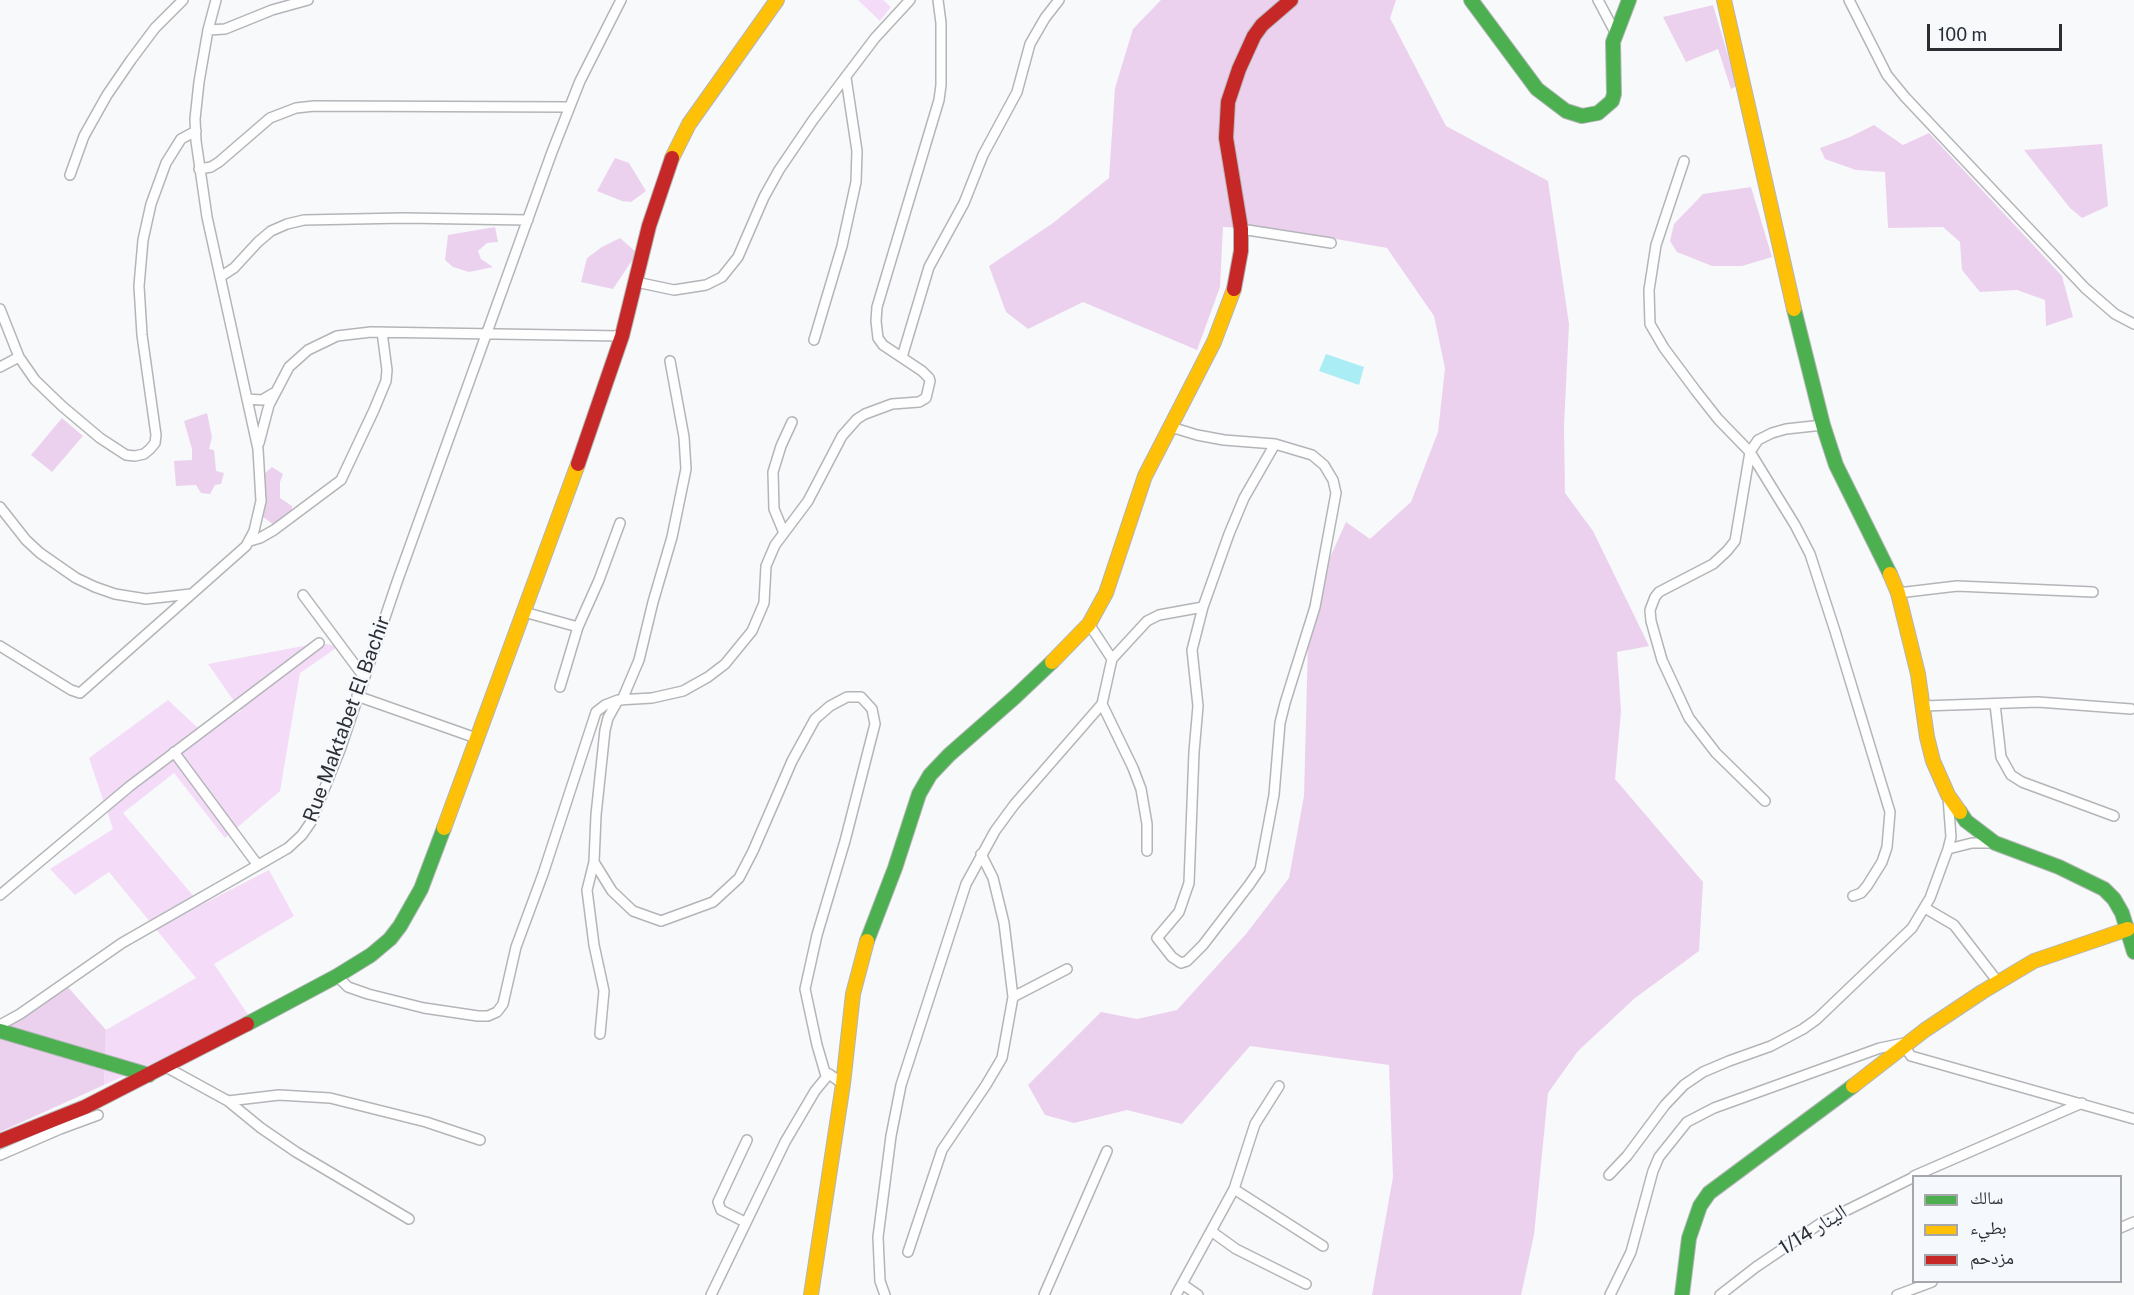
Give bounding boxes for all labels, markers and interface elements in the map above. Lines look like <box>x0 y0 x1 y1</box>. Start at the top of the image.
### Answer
scale bar <box>1930 12 2065 50</box>
text: 100 m <box>1938 24 1987 45</box>
street label: Rue Maktabet El Bachir <box>298 613 396 825</box>
legend <box>1912 1175 2122 1283</box>
text: سالك <box>1970 1187 2003 1208</box>
street label: الينار 1/14 <box>1775 1200 1851 1260</box>
text: بطيء <box>1970 1217 2007 1238</box>
text: مزدحم <box>1970 1247 2014 1268</box>

